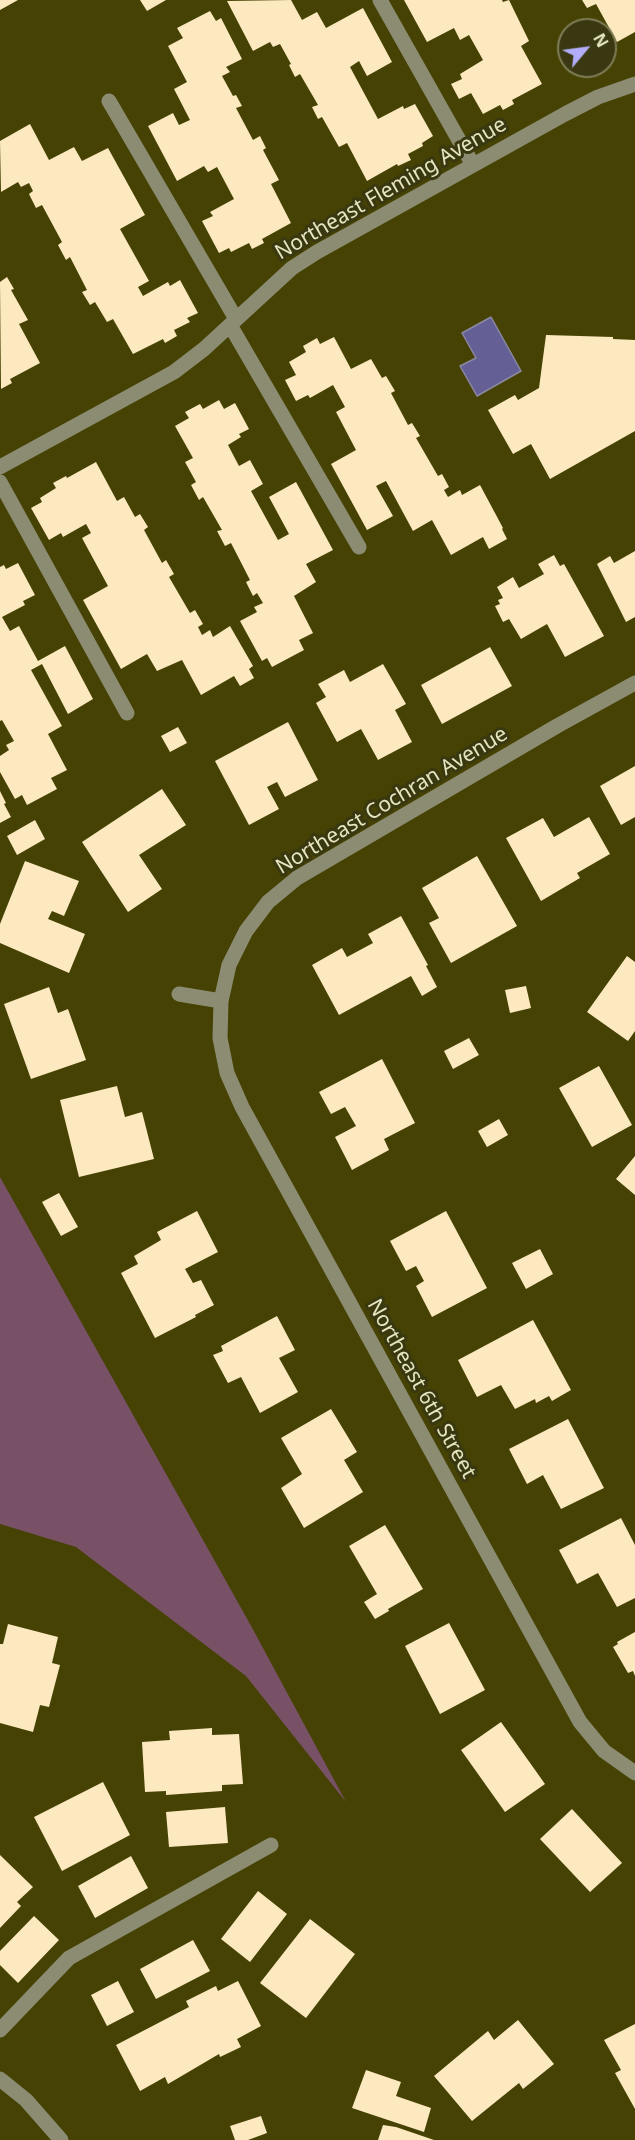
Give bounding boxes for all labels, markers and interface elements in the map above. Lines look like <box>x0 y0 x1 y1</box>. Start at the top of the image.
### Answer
north arrow <box>557 18 617 78</box>
text: N <box>588 29 614 51</box>
street label: Northeast Fleming Avenue <box>271 112 511 266</box>
street label: Northeast Cochran Avenue <box>272 722 512 880</box>
street label: Northeast 6th Street <box>361 1295 481 1483</box>

